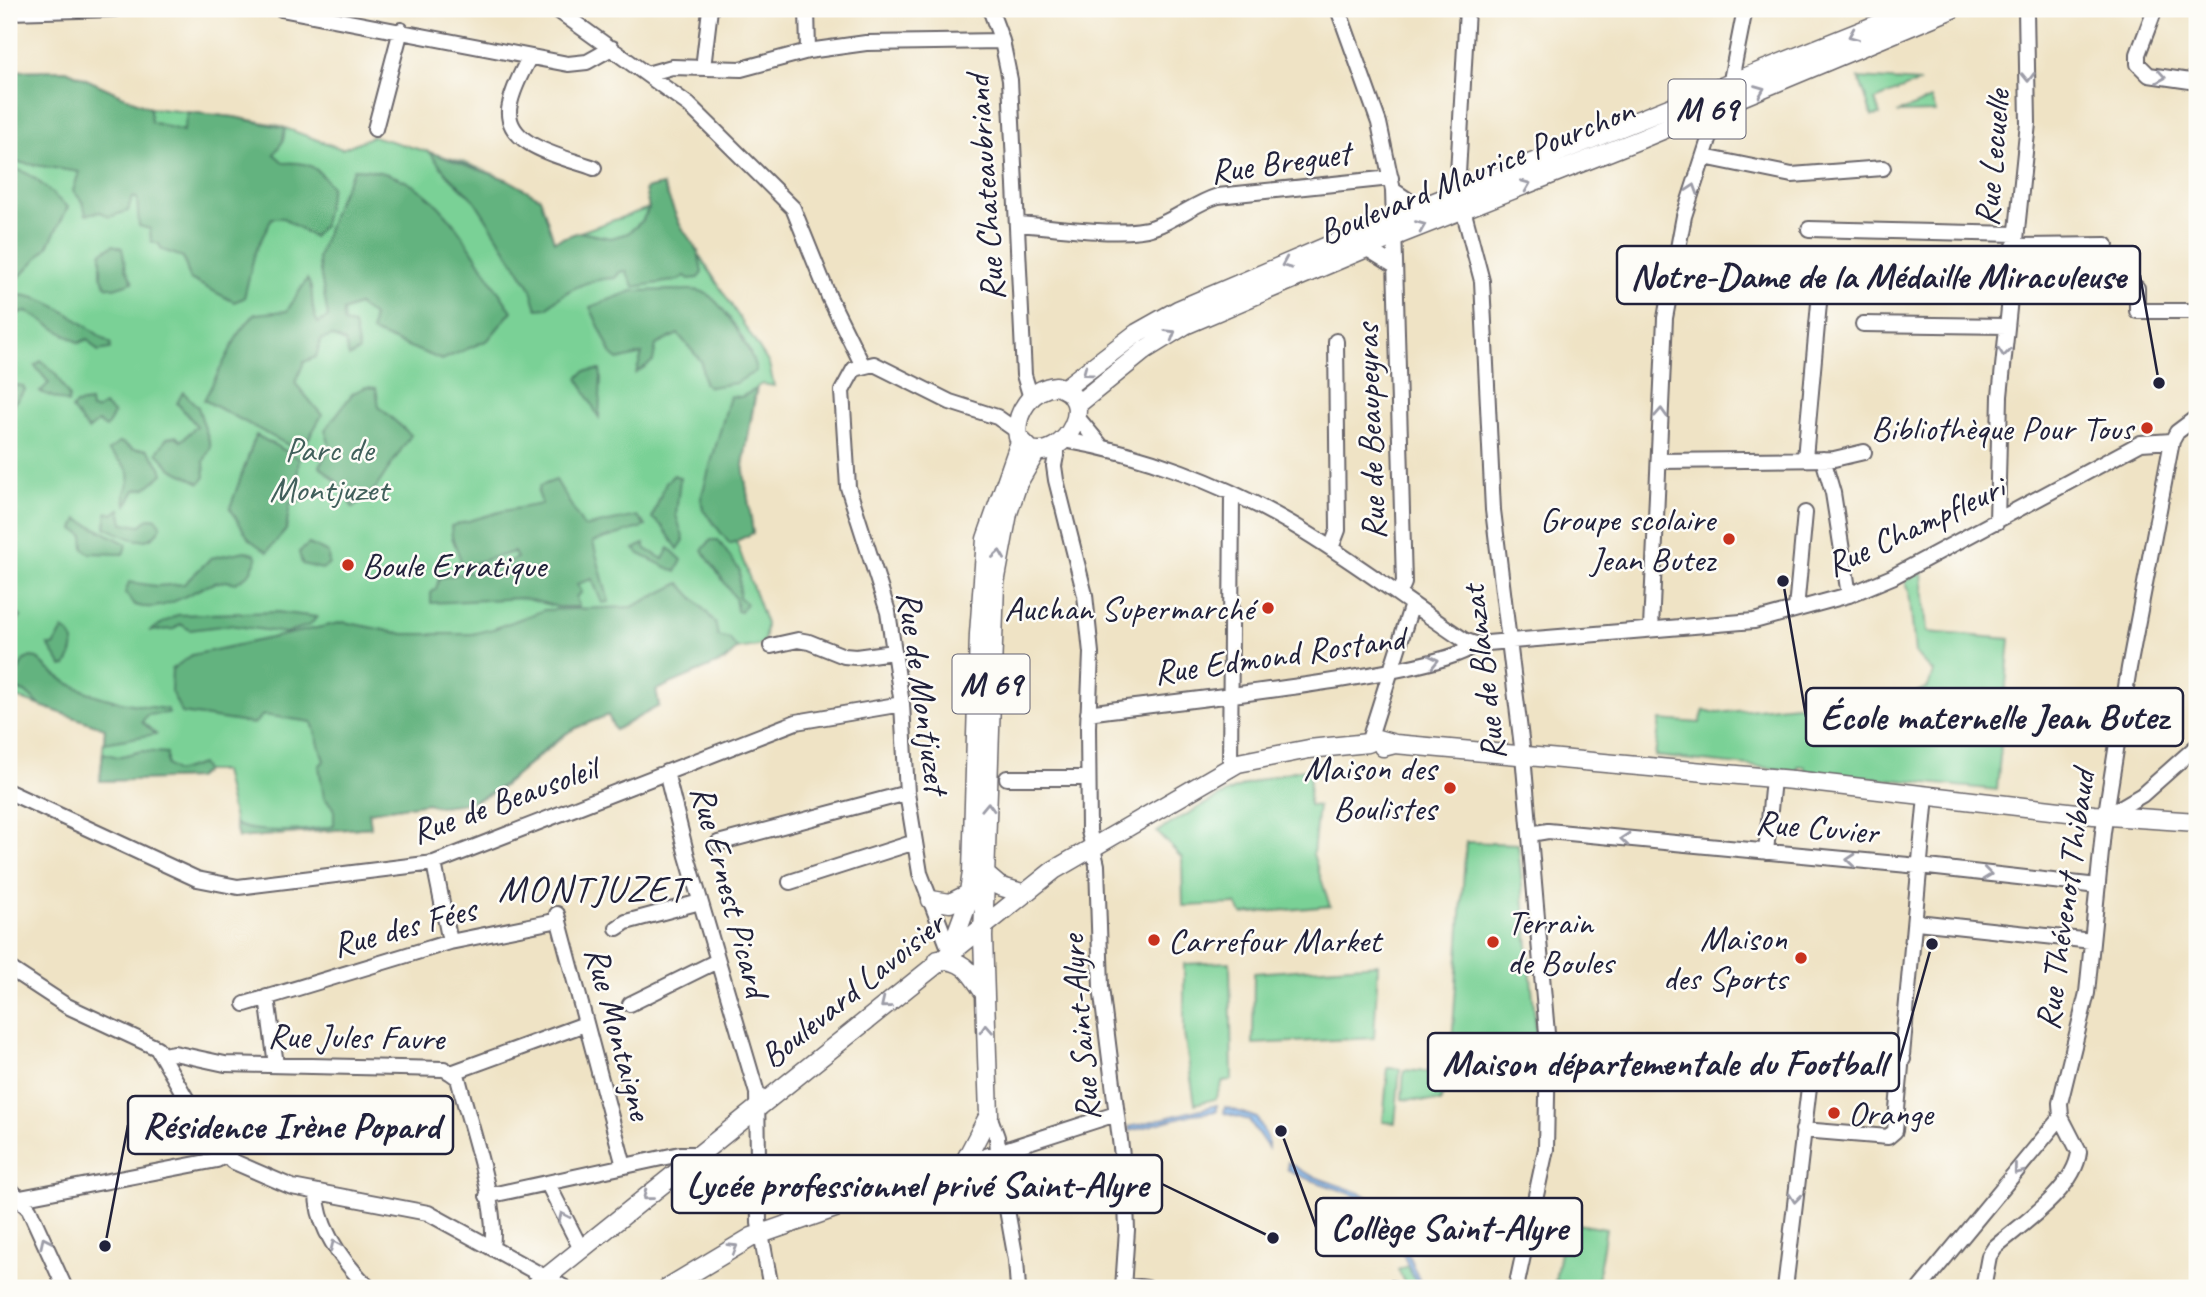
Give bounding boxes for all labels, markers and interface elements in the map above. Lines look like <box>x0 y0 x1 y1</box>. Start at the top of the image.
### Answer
one-way arrow <box>1848 27 1861 41</box>
street label: Rue Chateaubriand <box>954 68 1015 302</box>
one-way arrow <box>2155 69 2167 84</box>
one-way arrow <box>2020 72 2036 83</box>
road number: M 69 <box>1668 80 1746 138</box>
one-way arrow <box>1752 84 1765 98</box>
street label: Rue Lecuelle <box>1964 85 2021 228</box>
street label: Boulevard Maurice Pourchon <box>1312 87 1641 255</box>
street label: Rue Breguet <box>1207 129 1357 194</box>
one-way arrow <box>1520 179 1532 193</box>
one-way arrow <box>1685 184 1699 196</box>
one-way arrow <box>1414 220 1426 234</box>
callout: Notre-Dame de la Médaille Miraculeuse <box>1617 246 2140 304</box>
text: Notre-Dame de la Médaille Miraculeuse <box>1630 252 2128 299</box>
one-way arrow <box>1281 256 1293 270</box>
street label: Rue de Beaupeyras <box>1344 320 1396 541</box>
one-way arrow <box>1164 329 1177 342</box>
one-way arrow <box>1997 347 2012 358</box>
one-way arrow <box>1082 363 1095 376</box>
place label: Bibliothèque Pour Tous <box>1871 406 2136 451</box>
one-way arrow <box>1653 408 1668 419</box>
marker: Bibliothèque Pour Tous <box>2139 420 2155 436</box>
park label: Parc de Montjuzet <box>270 427 392 512</box>
street label: Rue Champfleuri <box>1818 463 2016 587</box>
place label: Groupe scolaire Jean Butez <box>1540 497 1718 582</box>
marker: Groupe scolaire Jean Butez <box>1721 531 1737 547</box>
place label: Boule Erratique <box>362 543 549 588</box>
one-way arrow <box>991 549 1006 561</box>
marker: Boule Erratique <box>340 557 356 573</box>
street label: Rue de Blanzat <box>1450 580 1516 763</box>
place label: Auchan Supermarché <box>1004 586 1260 631</box>
street label: Rue de Montjuzet <box>887 588 960 800</box>
marker: Auchan Supermarché <box>1260 600 1276 616</box>
street label: Rue Edmond Rostand <box>1151 614 1412 695</box>
road number: M 69 <box>953 654 1030 713</box>
one-way arrow <box>1428 655 1440 670</box>
callout: École maternelle Jean Butez <box>1806 688 2183 746</box>
text: École maternelle Jean Butez <box>1820 693 2172 740</box>
street label: Rue de Beausoleil <box>405 743 609 854</box>
place label: Maison des Boulistes <box>1303 746 1439 831</box>
street label: Rue Thévenot Thibaud <box>2024 762 2106 1033</box>
marker: Maison des Boulistes <box>1442 780 1458 796</box>
street label: Rue Ernest Picard <box>680 781 781 1006</box>
street label: Rue Cuvier <box>1754 799 1883 855</box>
one-way arrow <box>980 801 995 812</box>
one-way arrow <box>1619 832 1630 847</box>
one-way arrow <box>1845 853 1856 868</box>
district label: MONTJUZET <box>498 865 693 912</box>
one-way arrow <box>1981 866 1993 881</box>
street label: Rue des Fées <box>327 885 484 968</box>
street label: Boulevard Lavoisier <box>751 900 956 1078</box>
place label: Terrain de Boules <box>1507 900 1616 985</box>
place label: Maison des Sports <box>1663 916 1790 1001</box>
place label: Carrefour Market <box>1168 918 1384 963</box>
street label: Rue Saint-Alyre <box>1049 930 1111 1123</box>
marker: Carrefour Market <box>1146 932 1162 948</box>
marker: Terrain de Boules <box>1485 934 1501 950</box>
street label: Rue Montaigne <box>574 942 664 1127</box>
marker: Maison des Sports <box>1793 950 1809 966</box>
one-way arrow <box>881 995 893 1008</box>
street label: Rue Jules Favre <box>267 1013 447 1061</box>
one-way arrow <box>978 1023 993 1034</box>
callout: Maison départementale du Football <box>1428 1033 1899 1091</box>
text: Maison départementale du Football <box>1442 1039 1892 1086</box>
place label: Orange <box>1848 1091 1935 1136</box>
callout: Résidence Irène Popard <box>128 1096 453 1154</box>
text: Résidence Irène Popard <box>142 1102 446 1149</box>
marker: Orange <box>1826 1105 1842 1121</box>
callout: Lycée professionnel privé Saint-Alyre <box>672 1155 1162 1213</box>
text: Lycée professionnel privé Saint-Alyre <box>686 1161 1151 1208</box>
one-way arrow <box>2013 1163 2026 1175</box>
one-way arrow <box>642 1188 655 1200</box>
one-way arrow <box>1788 1193 1803 1204</box>
callout: Collège Saint-Alyre <box>1316 1198 1582 1256</box>
text: Collège Saint-Alyre <box>1331 1204 1571 1251</box>
one-way arrow <box>557 1212 571 1224</box>
one-way arrow <box>39 1237 53 1249</box>
one-way arrow <box>329 1240 343 1252</box>
one-way arrow <box>726 1243 739 1256</box>

